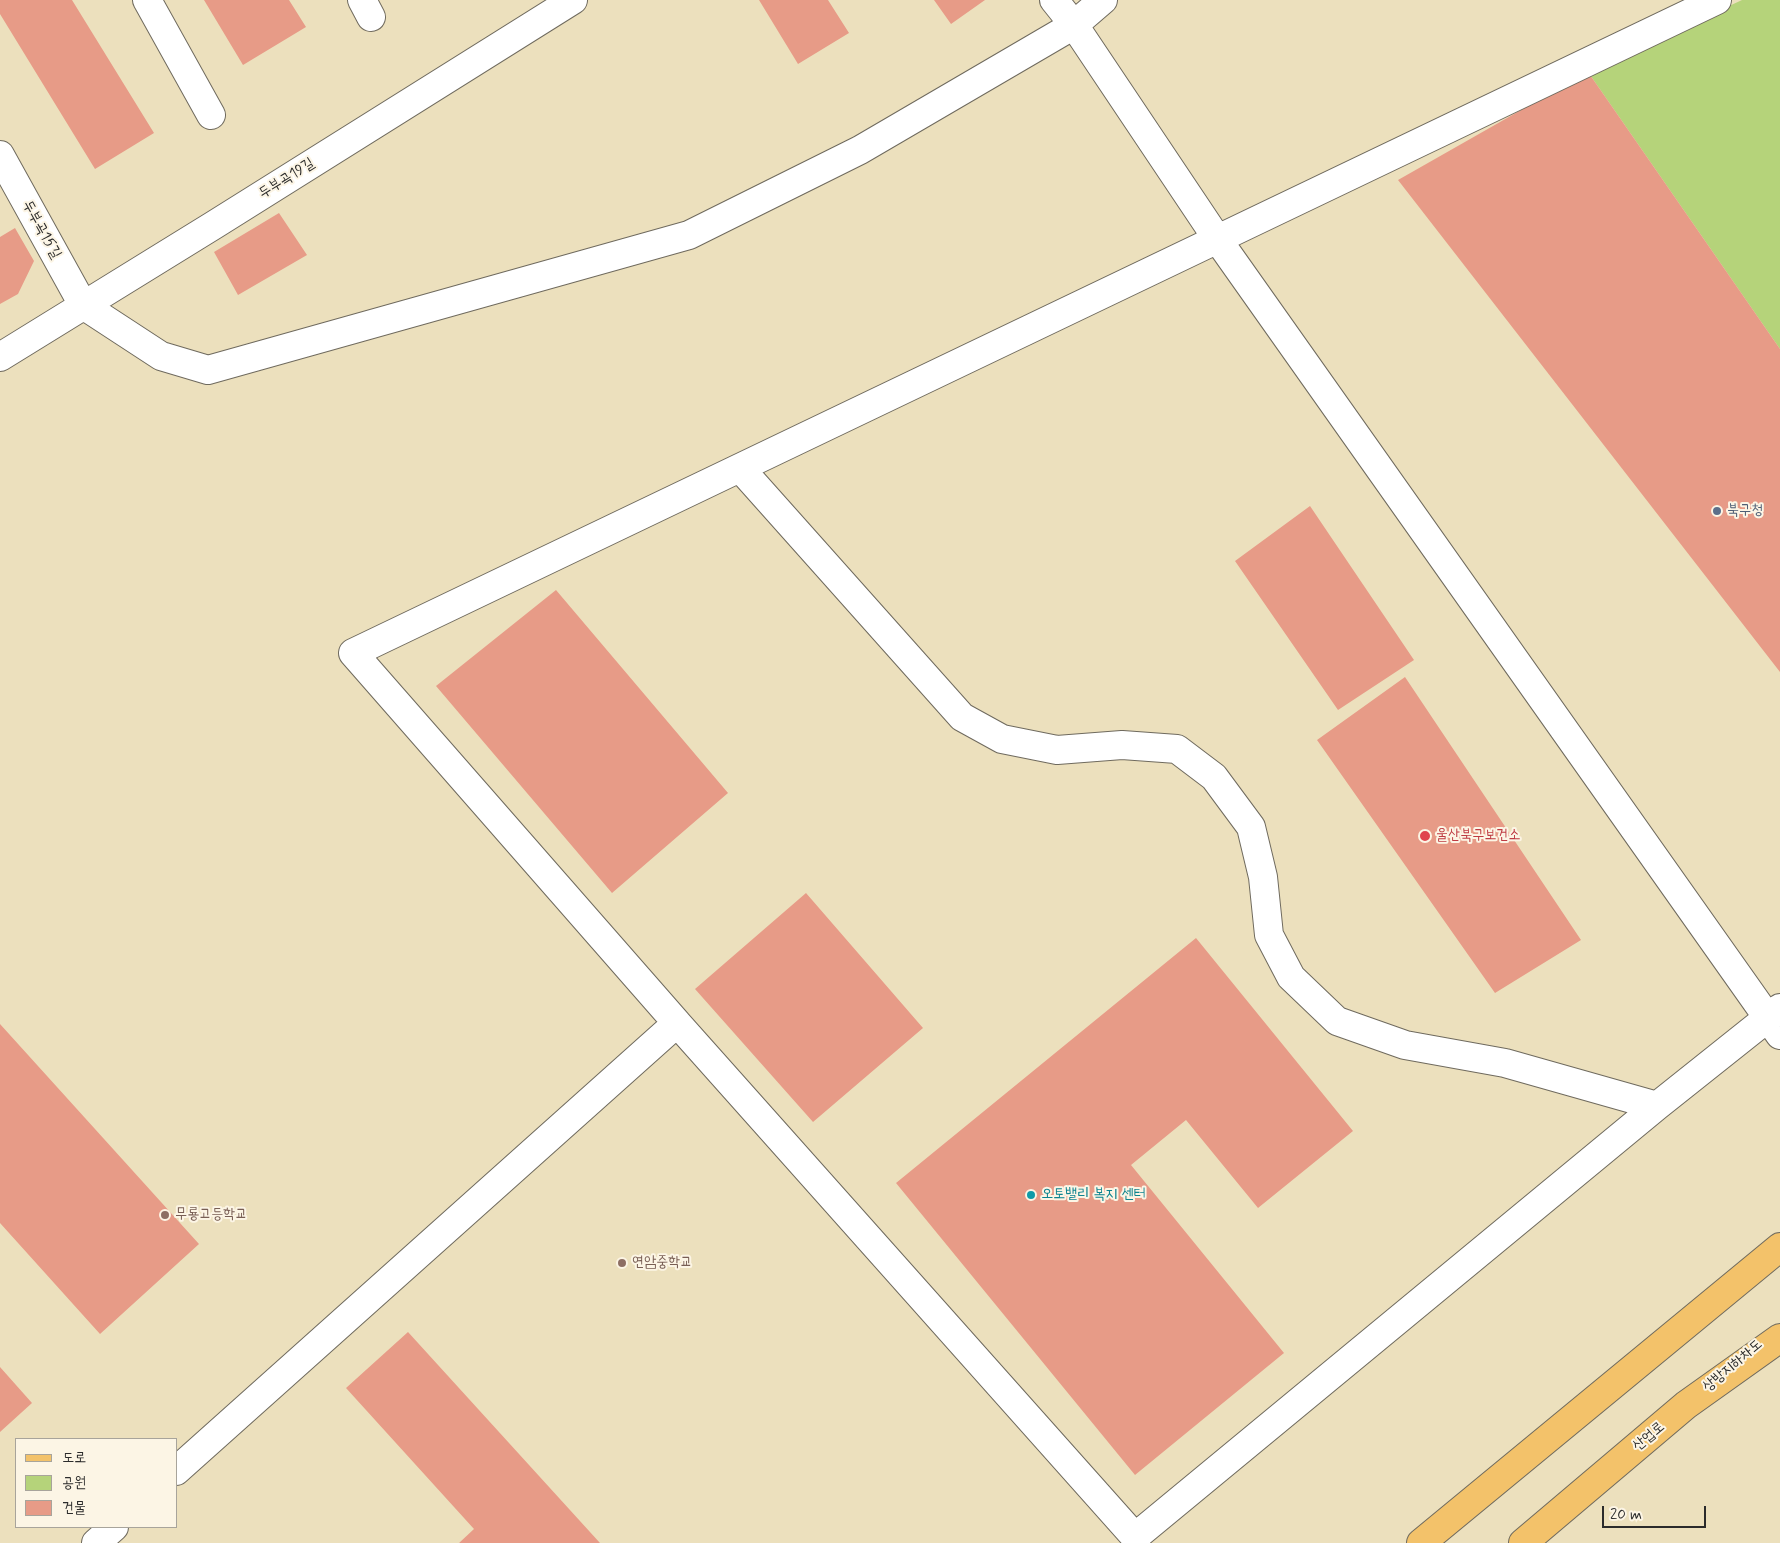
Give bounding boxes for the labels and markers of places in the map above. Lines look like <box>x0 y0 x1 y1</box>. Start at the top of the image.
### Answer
place label: 북구청 <box>1727 502 1763 520</box>
marker: 북구청 <box>1711 505 1723 517</box>
place label: 울산북구보건소 <box>1436 827 1520 845</box>
marker: 울산북구보건소 <box>1418 829 1432 843</box>
place label: 오토밸리 복지 센터 <box>1041 1186 1146 1204</box>
marker: 오토밸리 복지 센터 <box>1025 1189 1037 1201</box>
place label: 무룡고등학교 <box>175 1206 247 1224</box>
marker: 무룡고등학교 <box>159 1209 171 1221</box>
place label: 연암중학교 <box>632 1254 692 1272</box>
marker: 연암중학교 <box>616 1257 628 1269</box>

